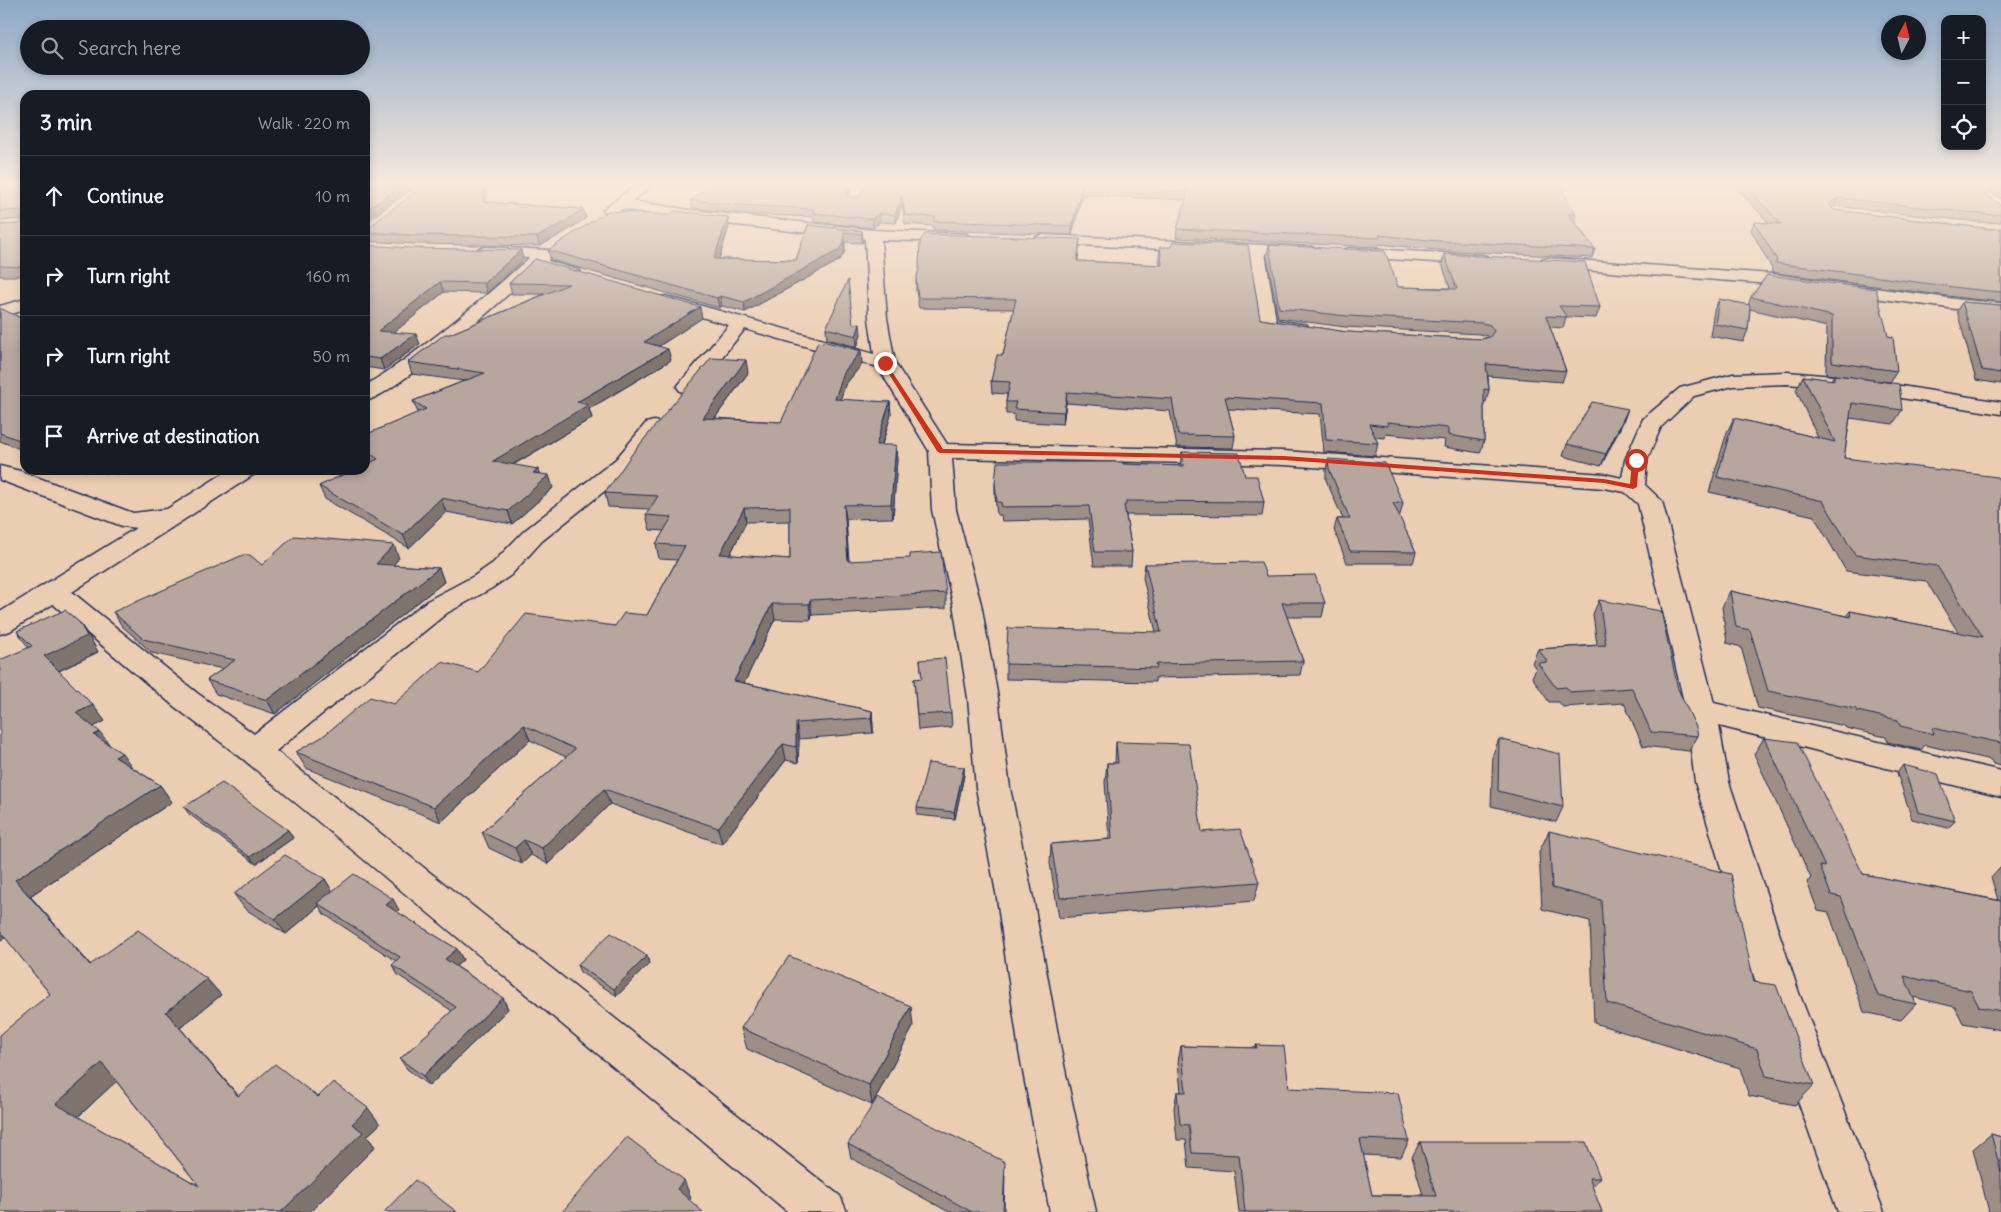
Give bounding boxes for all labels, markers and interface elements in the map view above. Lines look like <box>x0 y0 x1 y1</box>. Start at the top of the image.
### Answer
north arrow <box>1881 15 1926 60</box>
map controls <box>1941 15 1986 150</box>
button: + <box>1941 15 1986 60</box>
search box <box>20 20 370 75</box>
icon: search <box>38 34 66 62</box>
text: Search here <box>78 36 181 60</box>
button: − <box>1941 60 1986 105</box>
button: locate <box>1941 105 1986 150</box>
text: 3 min <box>40 109 92 136</box>
text: Walk · 220 m <box>258 113 350 133</box>
icon: ahead <box>40 182 68 210</box>
text: Continue <box>87 184 164 208</box>
text: 10 m <box>315 186 350 206</box>
icon: right <box>40 262 68 290</box>
text: Turn right <box>87 264 170 288</box>
text: 160 m <box>306 266 350 286</box>
icon: right <box>40 342 68 370</box>
text: Turn right <box>87 344 170 368</box>
text: 50 m <box>312 346 350 366</box>
route end <box>874 352 897 375</box>
icon: arrive <box>40 422 68 450</box>
text: Arrive at destination <box>87 424 260 448</box>
route start <box>1625 449 1648 472</box>

